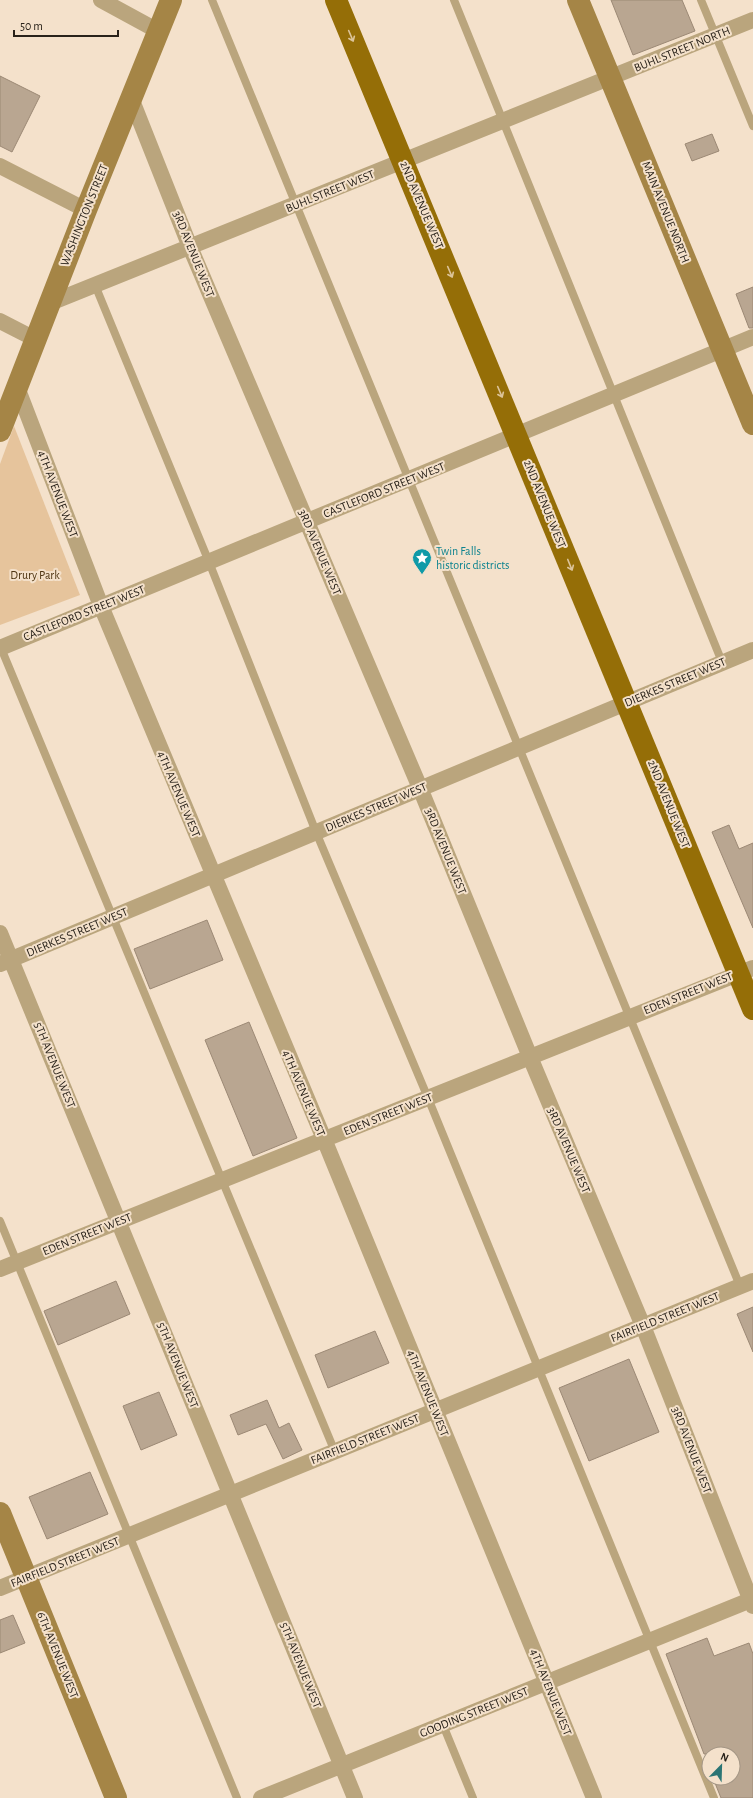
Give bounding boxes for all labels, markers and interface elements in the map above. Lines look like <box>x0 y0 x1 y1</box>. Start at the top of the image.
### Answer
scale bar <box>14 12 118 38</box>
text: 50 m <box>20 20 43 32</box>
street label: BUHL STREET NORTH <box>632 24 732 74</box>
one-way arrow <box>348 30 356 42</box>
street label: 2ND AVENUE WEST <box>398 159 446 251</box>
street label: MAIN AVENUE NORTH <box>640 159 692 265</box>
street label: WASHINGTON STREET <box>58 162 110 267</box>
street label: BUHL STREET WEST <box>284 168 376 214</box>
street label: 3RD AVENUE WEST <box>171 209 217 299</box>
one-way arrow <box>446 266 454 278</box>
one-way arrow <box>496 386 504 398</box>
street label: 4TH AVENUE WEST <box>36 449 80 539</box>
street label: 2ND AVENUE WEST <box>522 458 568 550</box>
street label: CASTLEFORD STREET WEST <box>322 460 447 520</box>
street label: 3RD AVENUE WEST <box>297 507 344 597</box>
place label: Twin Falls historic districts <box>436 545 509 571</box>
place icon: Twin Falls historic districts <box>411 547 433 575</box>
one-way arrow <box>566 558 574 570</box>
park label: Drury Park <box>10 569 60 582</box>
street label: CASTLEFORD STREET WEST <box>22 583 147 643</box>
street label: DIERKES STREET WEST <box>623 655 727 709</box>
street label: 4TH AVENUE WEST <box>155 749 203 839</box>
street label: 2ND AVENUE WEST <box>646 758 692 850</box>
street label: DIERKES STREET WEST <box>324 780 428 834</box>
street label: 3RD AVENUE WEST <box>423 806 469 896</box>
street label: DIERKES STREET WEST <box>25 905 129 959</box>
street label: EDEN STREET WEST <box>642 970 734 1016</box>
street label: 5TH AVENUE WEST <box>32 1020 78 1110</box>
street label: 4TH AVENUE WEST <box>280 1048 328 1138</box>
street label: EDEN STREET WEST <box>342 1091 434 1137</box>
street label: 3RD AVENUE WEST <box>546 1105 593 1195</box>
street label: EDEN STREET WEST <box>41 1211 133 1257</box>
street label: FAIRFIELD STREET WEST <box>609 1290 721 1344</box>
street label: 5TH AVENUE WEST <box>155 1320 201 1410</box>
street label: 4TH AVENUE WEST <box>405 1348 451 1438</box>
street label: 3RD AVENUE WEST <box>670 1405 714 1495</box>
street label: FAIRFIELD STREET WEST <box>309 1412 421 1466</box>
street label: FAIRFIELD STREET WEST <box>9 1535 121 1589</box>
street label: 6TH AVENUE WEST <box>35 1610 81 1700</box>
street label: 5TH AVENUE WEST <box>278 1620 324 1710</box>
street label: 4TH AVENUE WEST <box>528 1647 574 1737</box>
street label: GOODING STREET WEST <box>418 1685 530 1739</box>
north arrow <box>701 1746 741 1786</box>
text: N <box>719 1751 730 1764</box>

